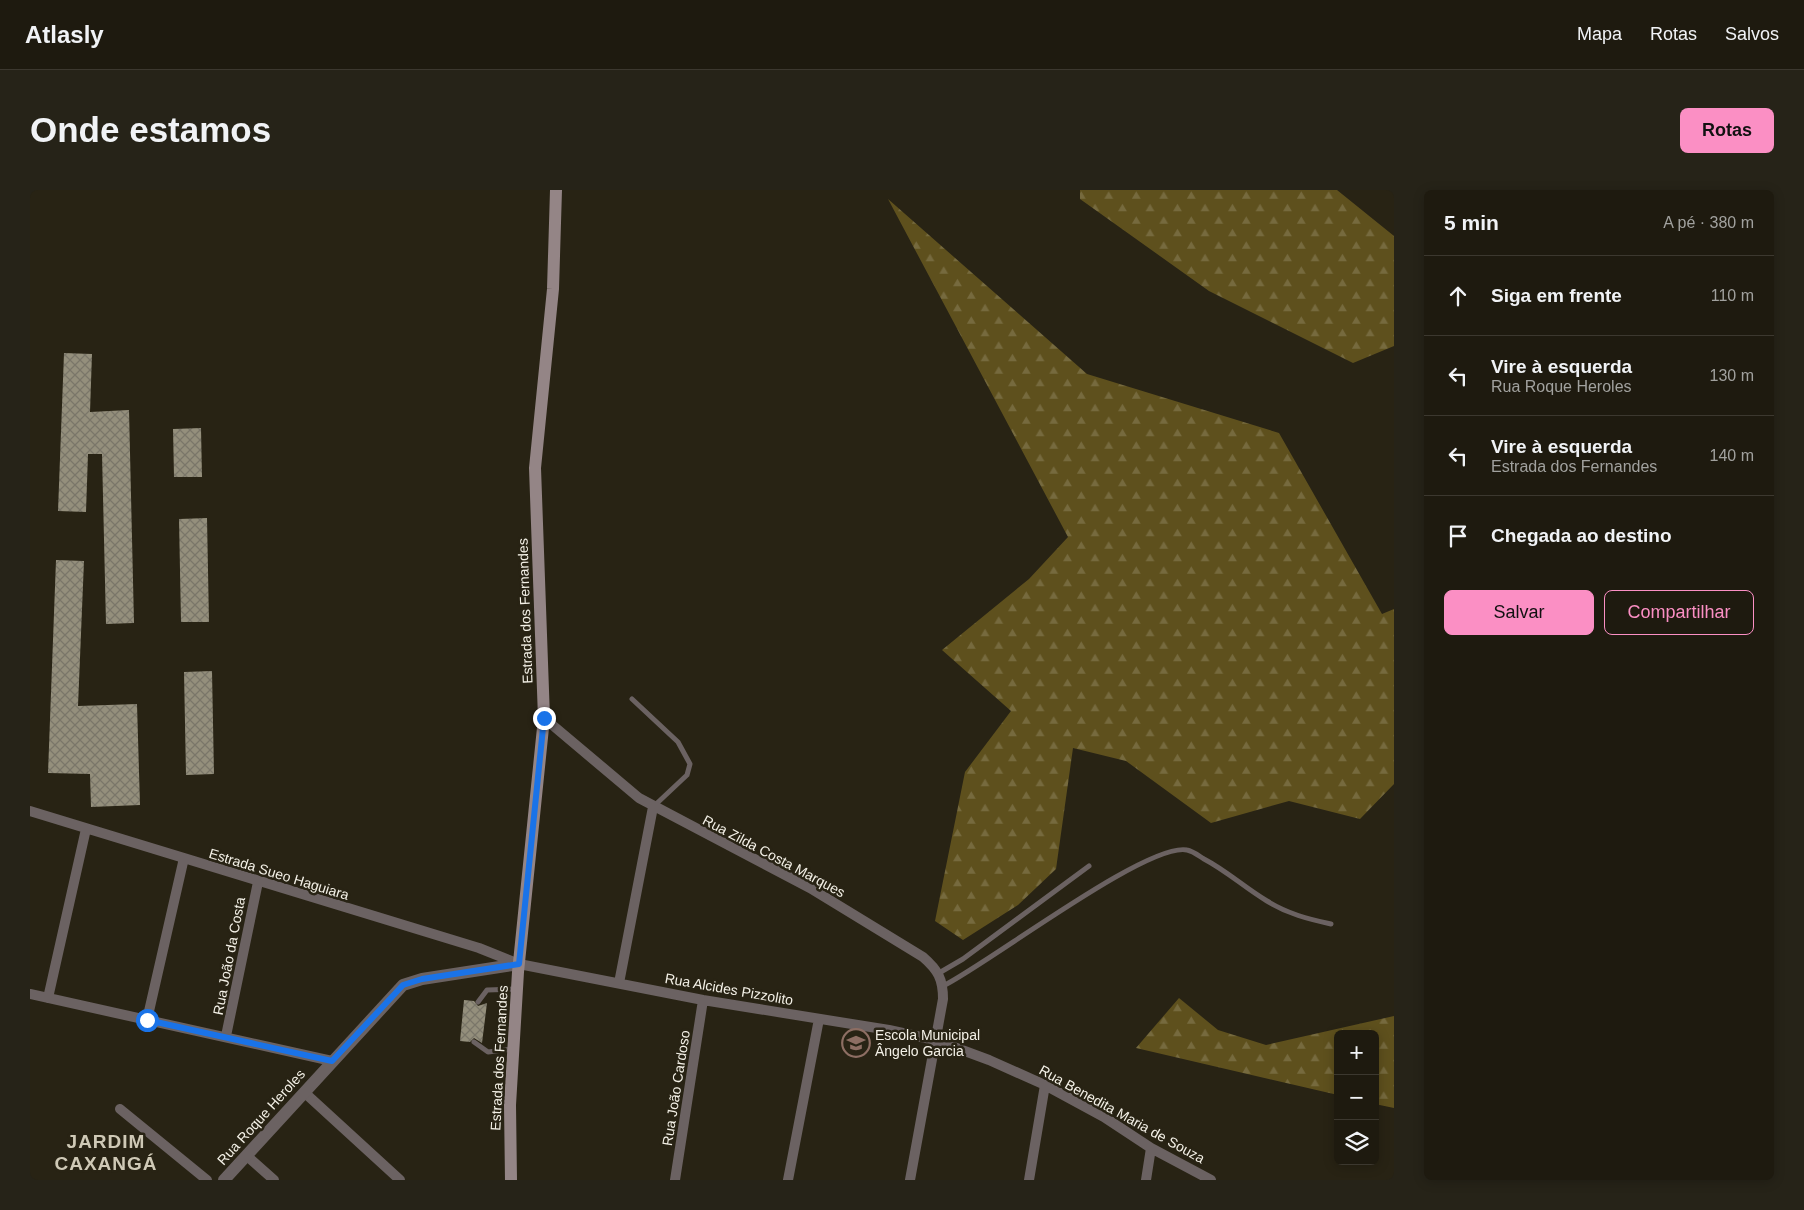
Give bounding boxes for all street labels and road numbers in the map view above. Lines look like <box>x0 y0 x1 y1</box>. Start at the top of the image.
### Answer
street label: Estrada dos Fernandes <box>514 538 536 684</box>
street label: Rua Zilda Costa Marques <box>700 812 848 900</box>
street label: Estrada Sueo Haguiara <box>207 845 351 903</box>
street label: Rua João da Costa <box>210 895 248 1016</box>
street label: Rua Alcides Pizzolito <box>664 970 795 1008</box>
street label: Estrada dos Fernandes <box>487 985 511 1131</box>
street label: Rua João Cardoso <box>659 1029 693 1147</box>
street label: Rua Benedita Maria de Souza <box>1036 1062 1208 1166</box>
street label: Rua Roque Heroles <box>214 1066 308 1168</box>

